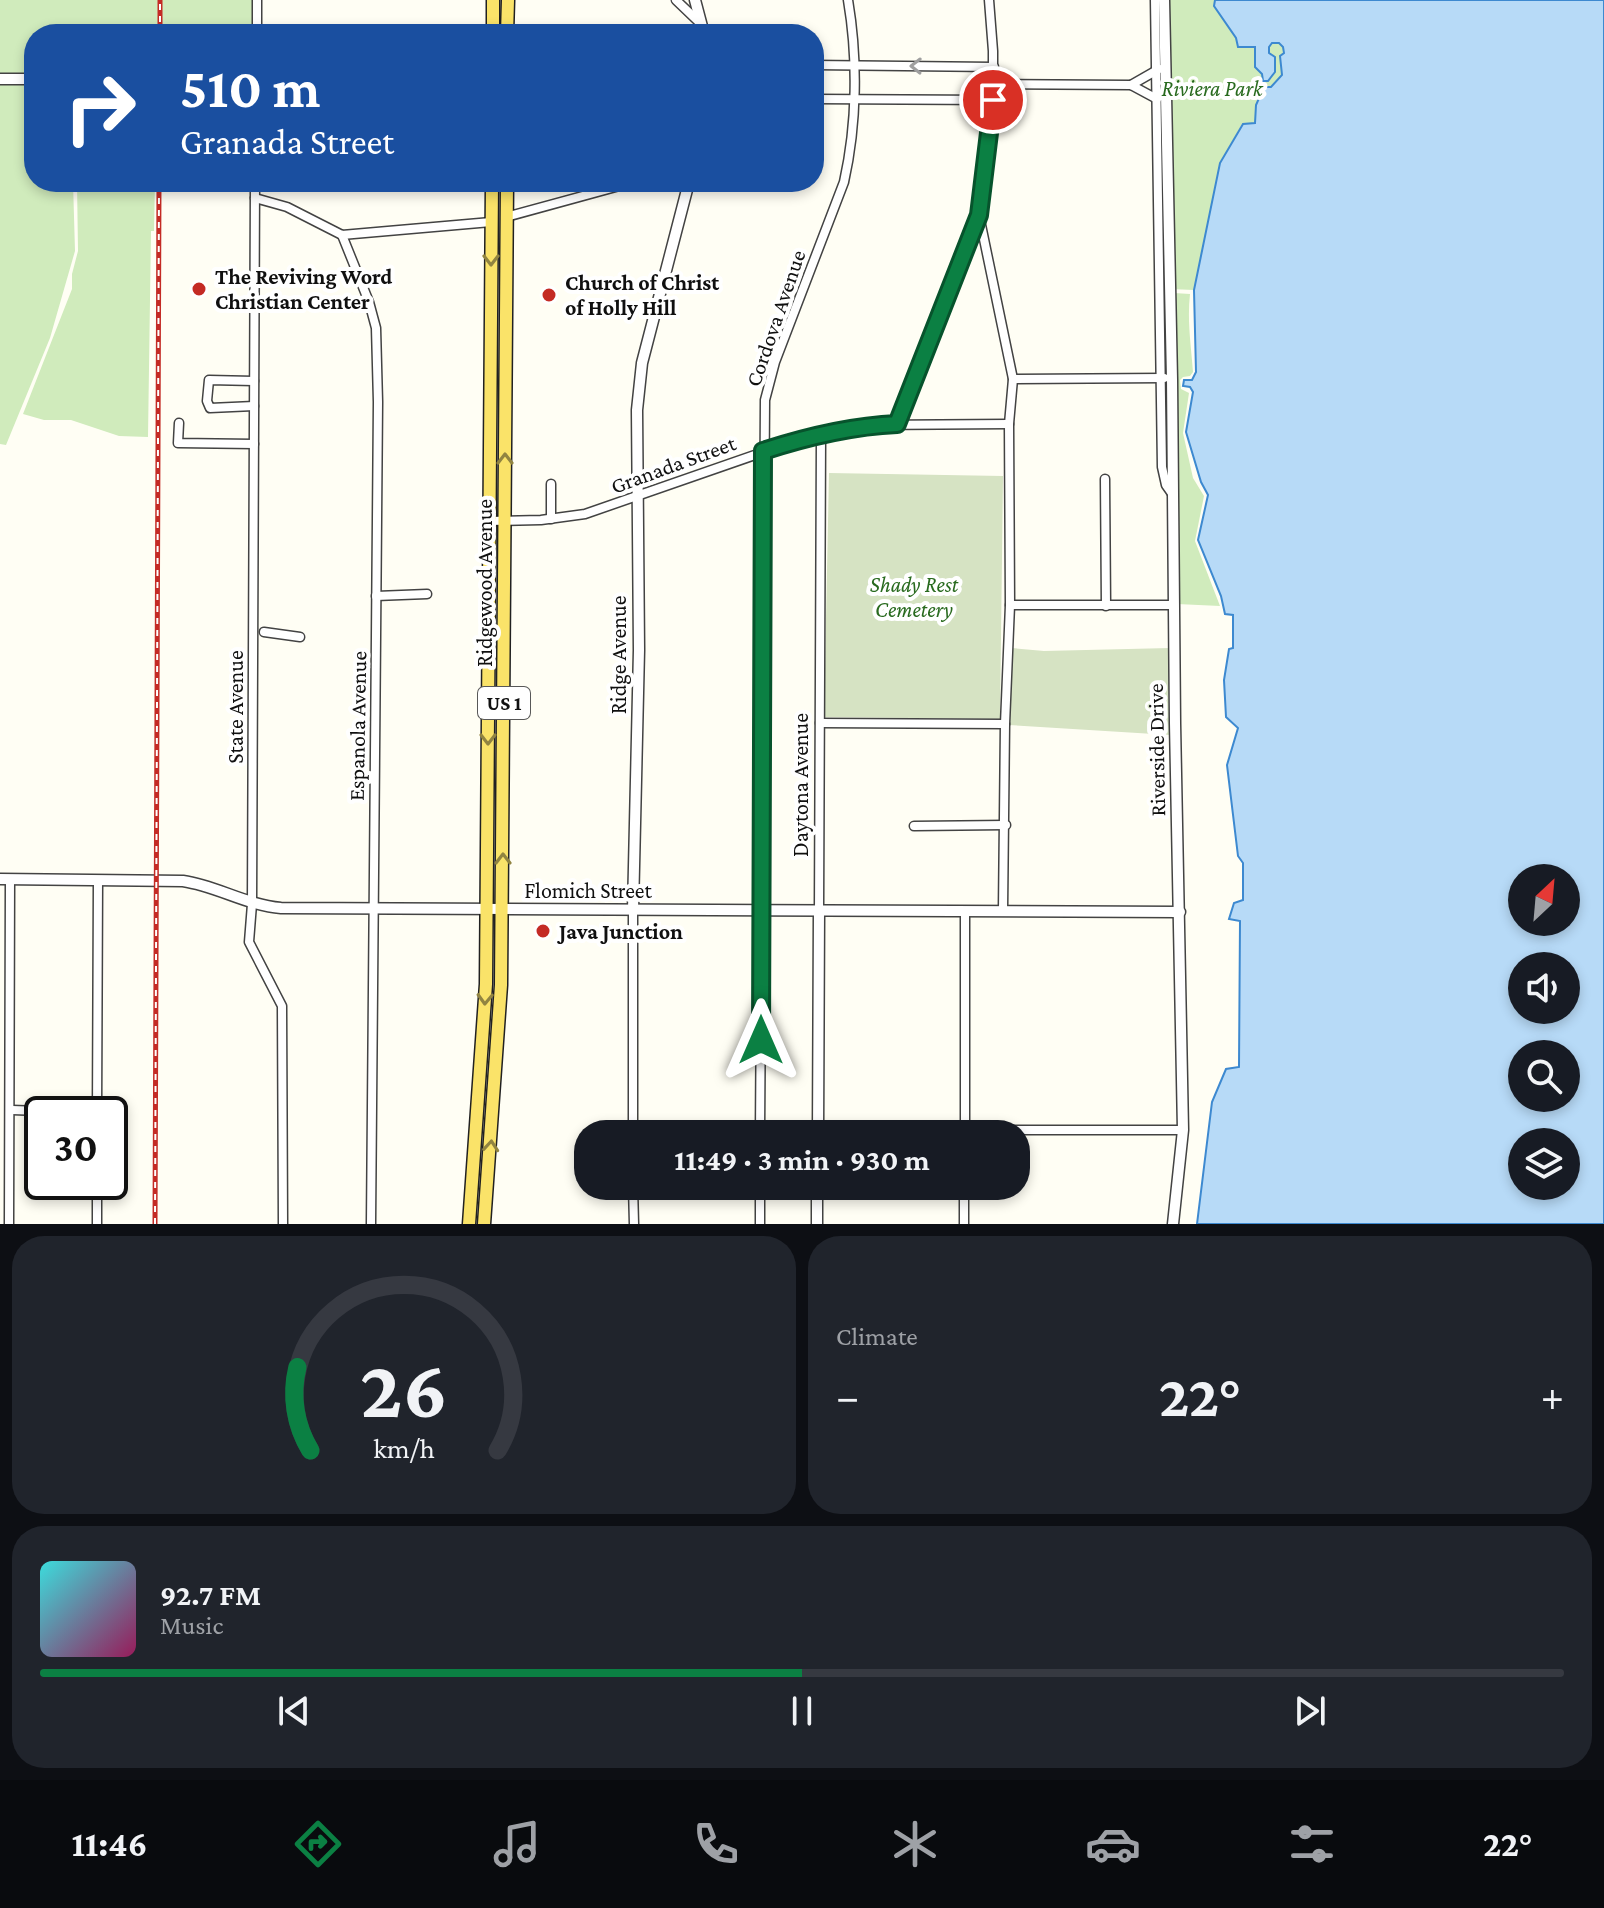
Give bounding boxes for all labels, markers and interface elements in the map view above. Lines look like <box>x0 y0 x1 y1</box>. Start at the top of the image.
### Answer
icon: right <box>48 56 152 160</box>
text: 510 m <box>180 57 320 119</box>
one-way arrow <box>909 57 922 74</box>
pin <box>959 66 1027 134</box>
park label: Riviera Park <box>1161 76 1264 101</box>
icon: arrive <box>971 78 1015 122</box>
text: Granada Street <box>180 122 394 162</box>
street label: Cordova Avenue <box>740 247 811 390</box>
one-way arrow <box>482 254 500 267</box>
place label: The Reviving Word Christian Center <box>215 264 392 314</box>
place label: Church of Christ of Holly Hill <box>565 270 720 320</box>
marker: The Reviving Word Christian Center <box>190 280 208 298</box>
marker: Church of Christ of Holly Hill <box>540 286 558 304</box>
street label: Granada Street <box>607 430 740 499</box>
one-way arrow <box>496 452 514 465</box>
street label: Ridgewood Avenue <box>472 499 497 667</box>
park label: Shady Rest Cemetery <box>870 572 959 622</box>
street label: Ridge Avenue <box>606 596 631 714</box>
street label: State Avenue <box>223 650 248 764</box>
street label: Espanola Avenue <box>344 651 371 801</box>
street label: Riverside Drive <box>1143 683 1170 817</box>
road number: US 1 <box>478 687 530 719</box>
street label: Daytona Avenue <box>788 713 813 857</box>
one-way arrow <box>479 733 497 746</box>
one-way arrow <box>494 852 512 865</box>
north arrow <box>1508 864 1580 936</box>
map controls <box>1508 864 1580 1200</box>
street label: Flomich Street <box>524 878 652 903</box>
place label: Java Junction <box>557 919 683 944</box>
marker: Java Junction <box>534 922 552 940</box>
button: sound <box>1508 952 1580 1024</box>
one-way arrow <box>477 993 494 1006</box>
position arrow <box>719 998 803 1082</box>
button: search <box>1508 1040 1580 1112</box>
speed limit sign: 30 <box>24 1096 128 1200</box>
button: layers <box>1508 1128 1580 1200</box>
one-way arrow <box>482 1139 499 1152</box>
text: 11:49 · 3 min · 930 m <box>674 1143 930 1176</box>
text: Climate <box>836 1322 918 1351</box>
text: 26 <box>360 1342 448 1435</box>
text: 22° <box>1159 1362 1241 1429</box>
text: − <box>836 1372 859 1420</box>
text: + <box>1541 1372 1564 1420</box>
text: km/h <box>373 1432 435 1464</box>
text: 92.7 FM <box>160 1578 261 1611</box>
text: Music <box>160 1611 223 1640</box>
icon: previous <box>272 1689 316 1733</box>
icon: pause <box>780 1689 824 1733</box>
icon: next <box>1288 1689 1332 1733</box>
icon: directions <box>290 1816 346 1872</box>
icon: music <box>489 1816 545 1872</box>
icon: phone <box>688 1816 744 1872</box>
icon: climate <box>887 1816 943 1872</box>
icon: car <box>1085 1816 1141 1872</box>
icon: filters <box>1284 1816 1340 1872</box>
text: 11:46 <box>71 1824 147 1864</box>
text: 22° <box>1483 1824 1533 1864</box>

